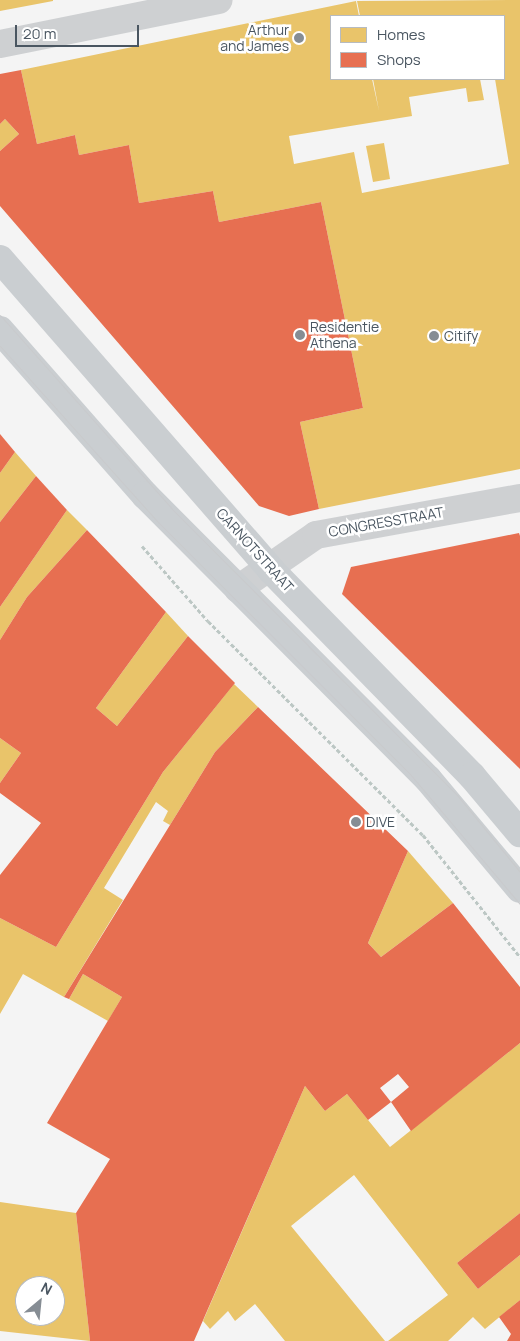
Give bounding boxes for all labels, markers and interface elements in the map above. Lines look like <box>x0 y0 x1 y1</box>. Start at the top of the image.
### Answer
scale bar <box>18 15 141 47</box>
legend <box>330 15 505 80</box>
place label: Arthur and James <box>220 22 289 54</box>
text: 20 m <box>23 23 56 44</box>
text: Homes <box>377 24 425 45</box>
marker: Arthur and James <box>293 32 305 44</box>
text: Shops <box>377 49 421 70</box>
place label: Residentie Athena <box>310 319 379 352</box>
place label: Citify <box>444 328 479 344</box>
marker: Residentie Athena <box>294 329 306 341</box>
marker: Citify <box>428 330 440 342</box>
street label: CONGRESSTRAAT <box>327 504 445 540</box>
street label: CARNOTSTRAAT <box>213 505 297 595</box>
place label: DIVE <box>366 814 395 830</box>
marker: DIVE <box>350 816 362 828</box>
north arrow <box>15 1276 65 1326</box>
text: N <box>38 1277 56 1299</box>

